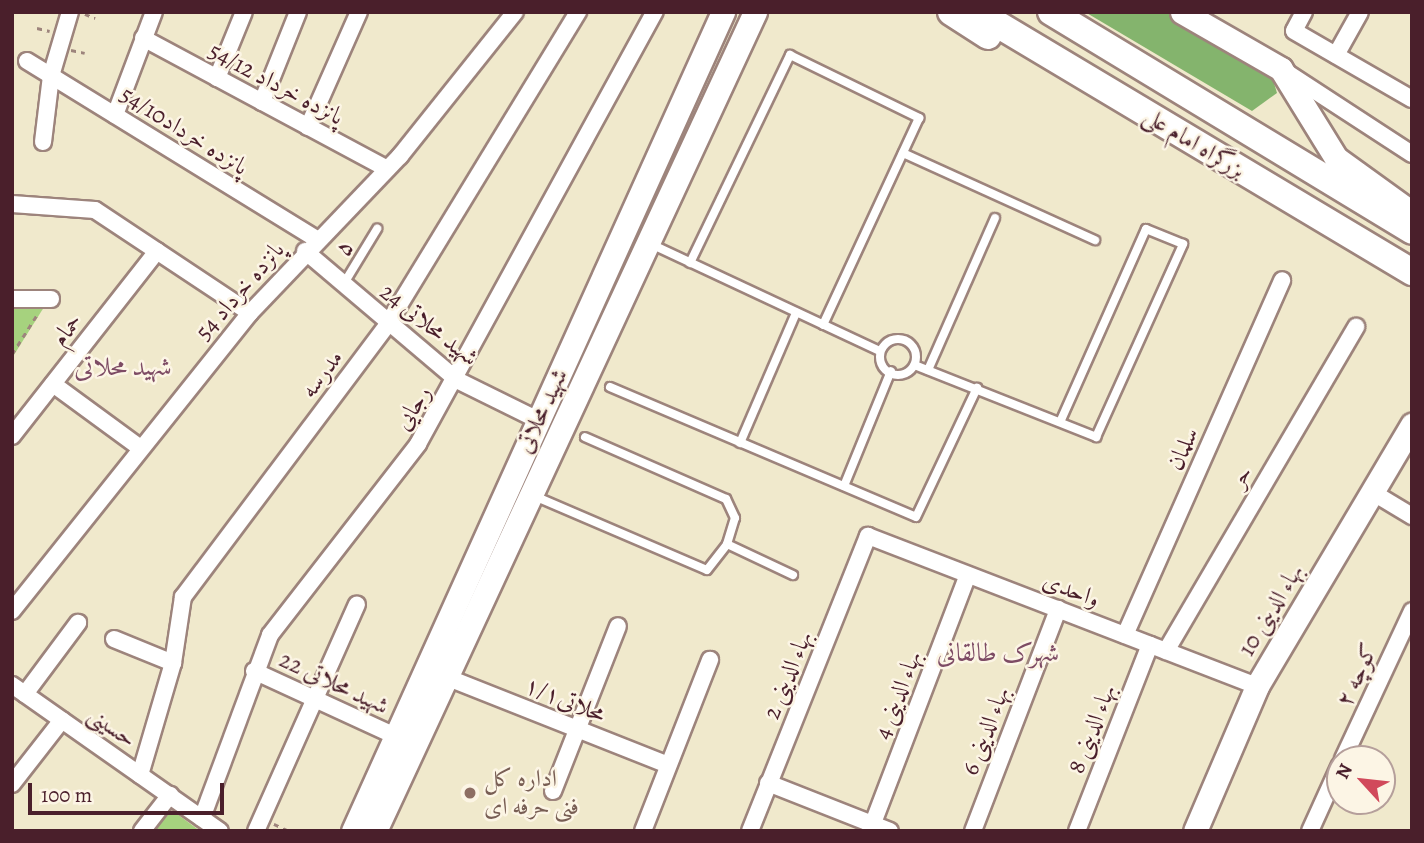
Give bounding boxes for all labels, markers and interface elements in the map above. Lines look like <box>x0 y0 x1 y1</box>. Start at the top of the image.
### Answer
street label: پانزده خرداد 54/12 <box>204 36 348 132</box>
street label: پانزده خرداد54/10 <box>115 80 253 182</box>
street label: بزرگراه امام علی <box>1138 101 1250 185</box>
street label: ۵ <box>328 235 360 261</box>
street label: پانزده خرداد 54 <box>189 236 291 346</box>
street label: شهید محلاتی 24 <box>374 278 484 372</box>
street label: حمام <box>45 308 89 352</box>
street label: مدرسه <box>295 344 349 404</box>
district label: شهید محلاتی <box>74 351 172 383</box>
street label: شهید محلاتی <box>510 364 574 458</box>
street label: رجایی <box>388 380 438 436</box>
street label: سلمان <box>1161 423 1205 475</box>
street label: حر <box>1223 461 1259 493</box>
street label: بهاء الدینی 10 <box>1232 559 1310 661</box>
street label: واحدی <box>1038 566 1104 614</box>
street label: بهاء الدینی 2 <box>757 626 819 724</box>
district label: شهرک طالقانی <box>937 637 1059 669</box>
street label: کوچه ۲ <box>1330 639 1384 711</box>
street label: شهید محلاتی 22 <box>275 645 393 721</box>
street label: بهاء الدینی 4 <box>868 647 928 743</box>
street label: محلاتی۱/۱ <box>520 671 610 729</box>
street label: بهاء الدینی 8 <box>1062 680 1122 778</box>
street label: بهاء الدینی 6 <box>956 683 1016 779</box>
street label: حسینی <box>82 700 142 754</box>
north arrow <box>1326 745 1396 815</box>
text: N <box>1329 759 1359 783</box>
place label: اداره کل فنی حرفه ای <box>484 765 579 821</box>
scale bar <box>32 770 228 814</box>
text: 100 m <box>41 781 92 809</box>
marker: اداره کل فنی حرفه ای <box>462 785 478 801</box>

